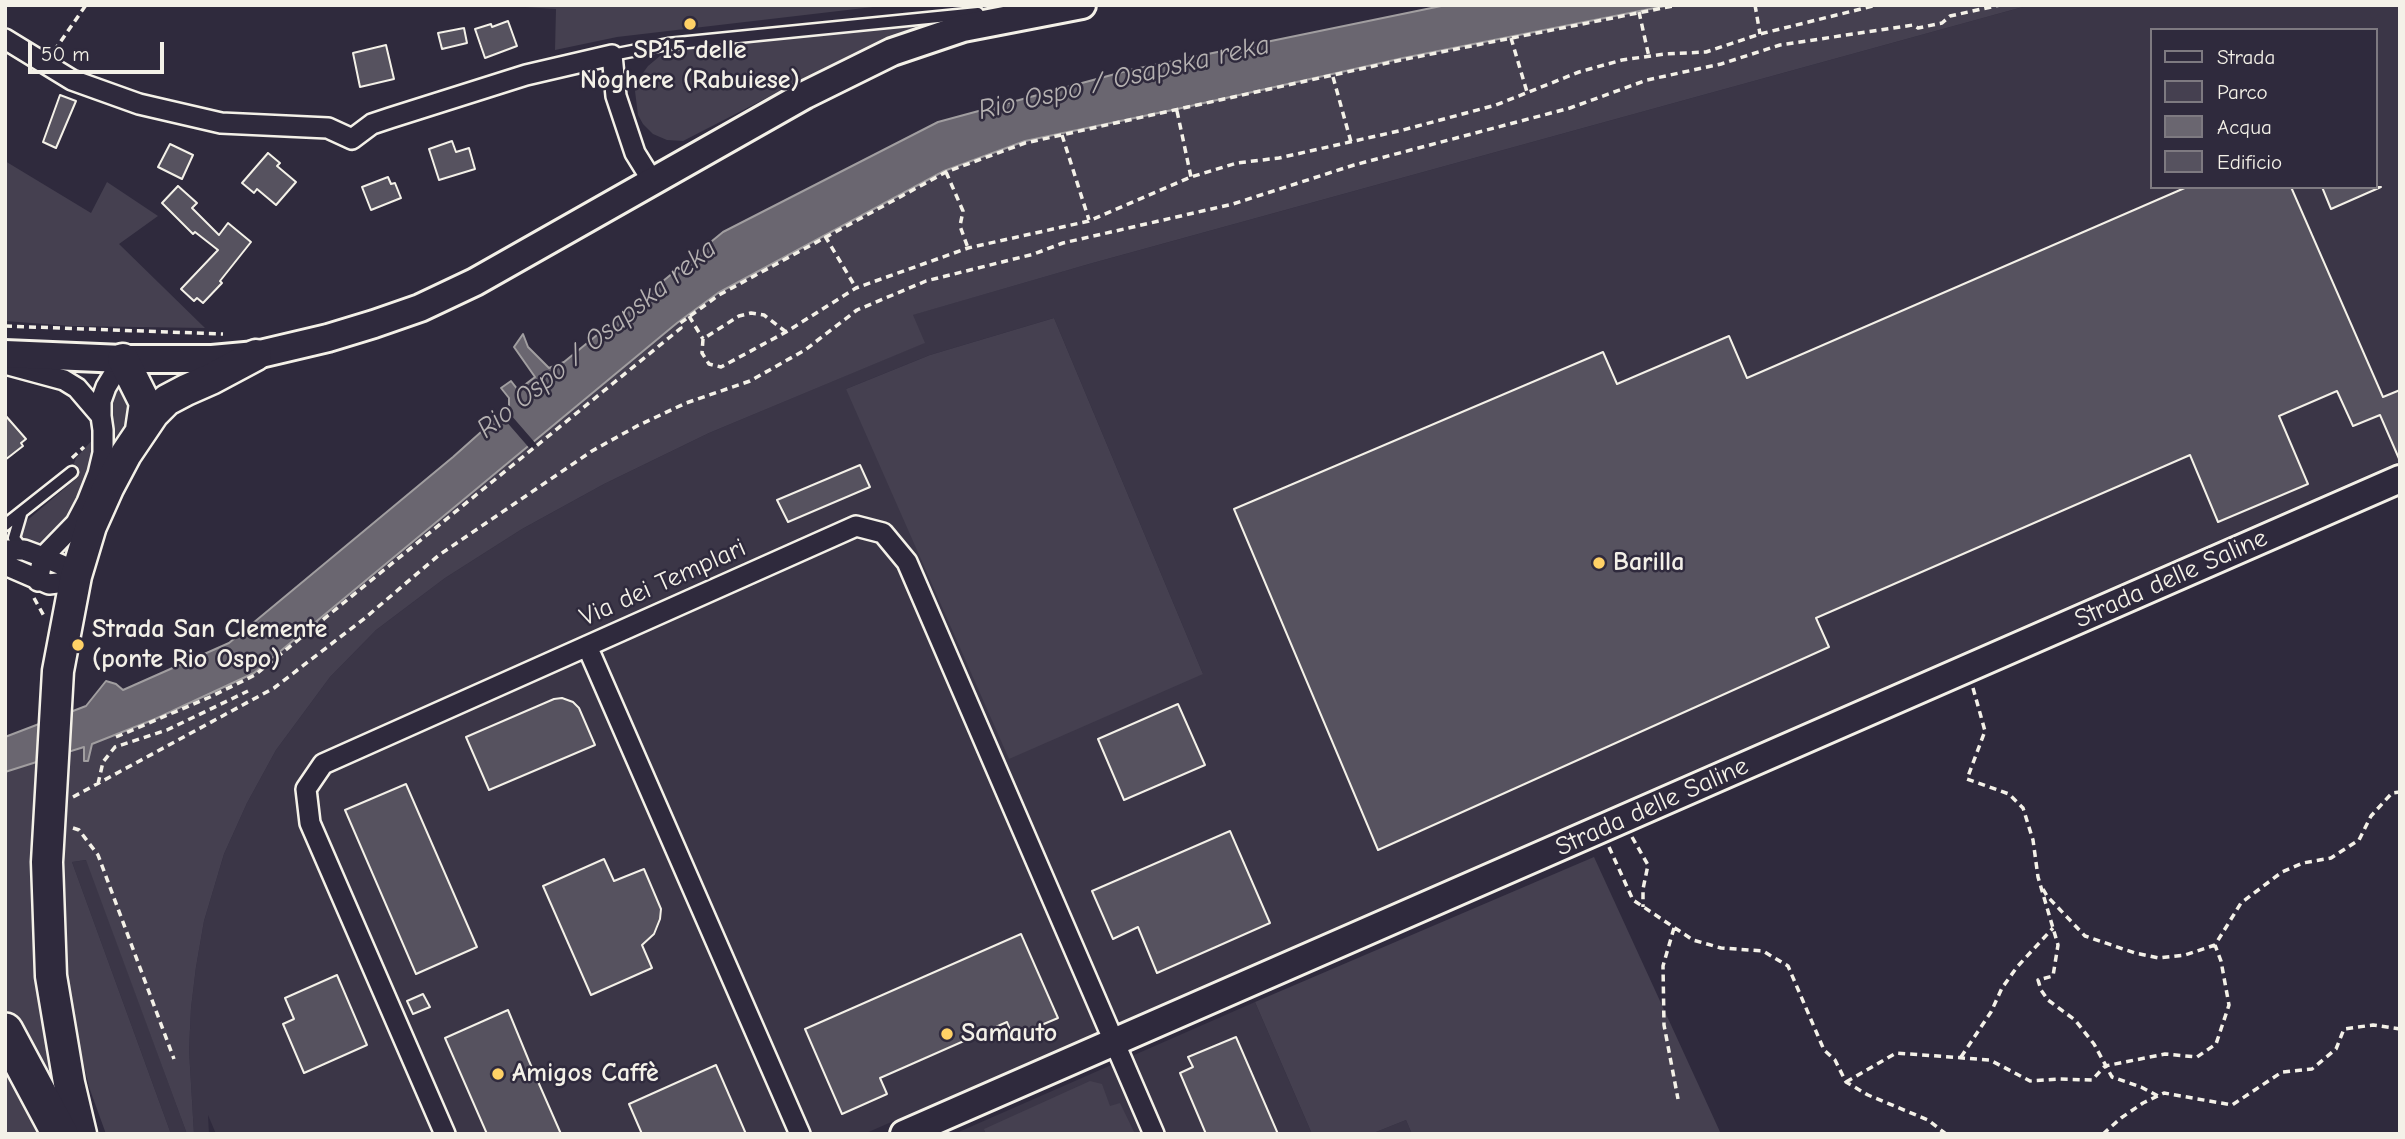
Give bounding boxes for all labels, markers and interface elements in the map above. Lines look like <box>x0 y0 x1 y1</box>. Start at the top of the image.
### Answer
marker: SP15 delle Noghere (Rabuiese) <box>682 16 698 32</box>
scale bar <box>32 28 168 72</box>
water label: Rio Ospo / Osapska reka <box>975 28 1273 128</box>
legend <box>2150 28 2377 189</box>
place label: SP15 delle Noghere (Rabuiese) <box>580 35 800 96</box>
text: 50 m <box>41 42 90 66</box>
text: Strada <box>2217 45 2275 69</box>
text: Parco <box>2217 80 2268 104</box>
text: Acqua <box>2217 115 2272 139</box>
text: Edificio <box>2217 150 2282 174</box>
water label: Rio Ospo / Osapska reka <box>470 232 724 446</box>
street label: Strada delle Saline <box>2070 523 2272 635</box>
street label: Via dei Templari <box>575 532 751 634</box>
place label: Barilla <box>1613 547 1684 579</box>
marker: Barilla <box>1591 555 1607 571</box>
place label: Strada San Clemente (ponte Rio Ospo) <box>92 614 327 676</box>
marker: Strada San Clemente (ponte Rio Ospo) <box>70 637 86 653</box>
street label: Strada delle Saline <box>1551 751 1753 863</box>
place label: Samauto <box>961 1018 1057 1050</box>
marker: Samauto <box>939 1026 955 1042</box>
place label: Amigos Caffè <box>512 1058 659 1090</box>
marker: Amigos Caffè <box>490 1066 506 1082</box>

